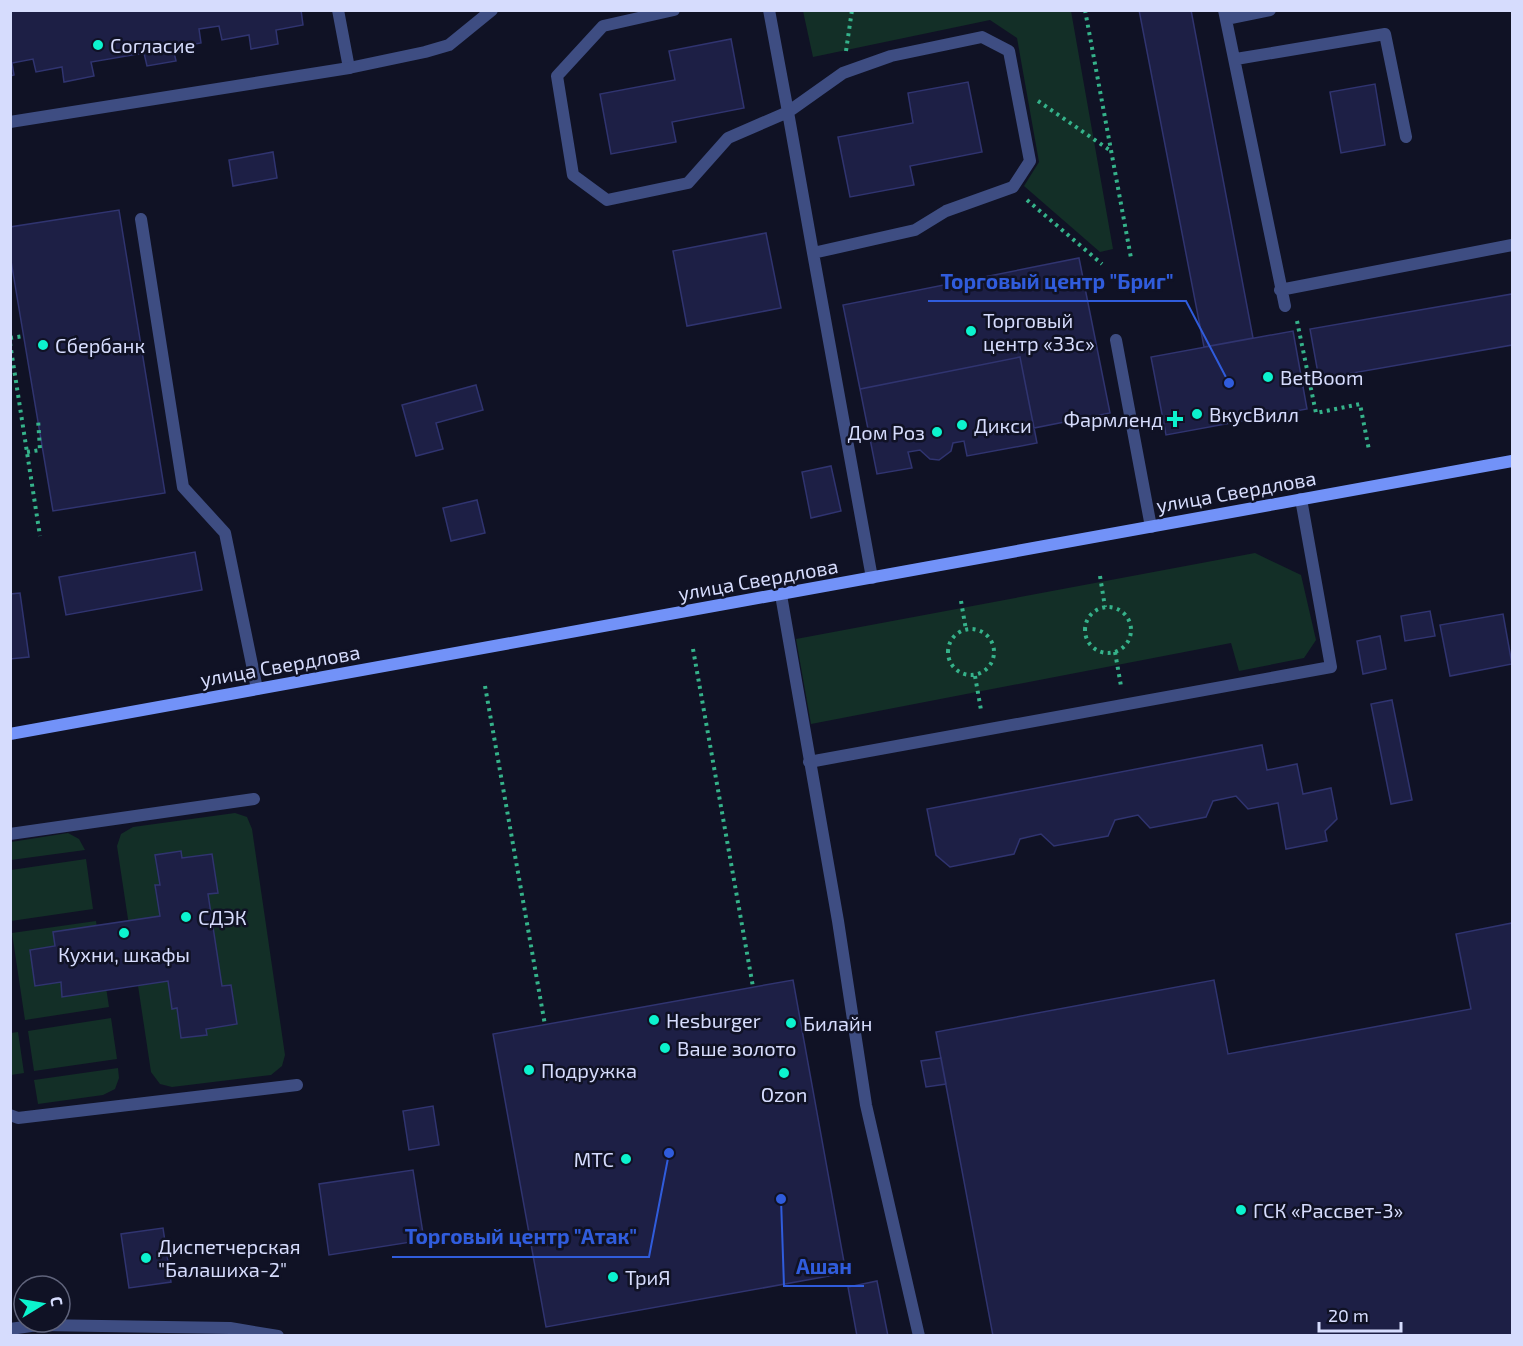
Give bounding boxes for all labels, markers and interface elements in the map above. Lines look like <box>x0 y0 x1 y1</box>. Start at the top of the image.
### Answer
place label: Согласие <box>110 33 195 57</box>
marker: Согласие <box>91 38 105 52</box>
callout: Торговый центр "Бриг" <box>928 262 1186 301</box>
text: Торговый центр "Бриг" <box>940 268 1174 293</box>
place label: Торговый центр «33с» <box>983 308 1095 355</box>
marker: Торговый центр «33с» <box>964 324 978 338</box>
place label: Сбербанк <box>55 333 145 357</box>
marker: Сбербанк <box>36 338 50 352</box>
place label: BetBoom <box>1280 365 1363 389</box>
marker: BetBoom <box>1261 370 1275 384</box>
place label: ВкусВилл <box>1209 402 1299 427</box>
place label: Фармленд <box>1063 407 1163 431</box>
marker: ВкусВилл <box>1190 407 1204 421</box>
marker: Фармленд <box>1168 412 1182 426</box>
place label: Дикси <box>974 413 1032 437</box>
marker: Дикси <box>955 418 969 432</box>
place label: Дом Роз <box>847 420 925 444</box>
marker: Дом Роз <box>930 425 944 439</box>
street label: улица Свердлова <box>1154 465 1318 518</box>
street label: улица Свердлова <box>676 553 840 606</box>
street label: улица Свердлова <box>198 639 362 692</box>
place label: СДЭК <box>198 905 247 929</box>
marker: СДЭК <box>179 910 193 924</box>
marker: Кухни, шкафы <box>117 926 131 940</box>
place label: Кухни, шкафы <box>58 942 190 967</box>
place label: Hesburger <box>666 1008 761 1032</box>
place label: Билайн <box>803 1011 872 1035</box>
marker: Hesburger <box>647 1013 661 1027</box>
marker: Билайн <box>784 1016 798 1030</box>
place label: Ваше золото <box>677 1036 797 1060</box>
marker: Ваше золото <box>658 1041 672 1055</box>
place label: Подружка <box>541 1058 637 1083</box>
marker: Подружка <box>522 1063 536 1077</box>
marker: Ozon <box>777 1066 791 1080</box>
place label: Ozon <box>761 1082 807 1106</box>
place label: МТС <box>574 1147 614 1171</box>
marker: МТС <box>619 1152 633 1166</box>
place label: ГСК «Рассвет-3» <box>1253 1198 1403 1222</box>
marker: ГСК «Рассвет-3» <box>1234 1203 1248 1217</box>
callout: Торговый центр "Атак" <box>392 1218 649 1257</box>
text: Торговый центр "Атак" <box>405 1223 637 1248</box>
place label: Диспетчерская "Балашиха-2" <box>158 1234 301 1281</box>
callout: Ашан <box>784 1247 864 1286</box>
marker: Диспетчерская "Балашиха-2" <box>139 1251 153 1265</box>
text: Ашан <box>796 1253 852 1278</box>
place label: ТриЯ <box>625 1265 671 1289</box>
marker: ТриЯ <box>606 1270 620 1284</box>
north arrow <box>12 1274 72 1334</box>
text: С <box>47 1295 67 1307</box>
scale bar <box>1319 1295 1402 1333</box>
text: 20 m <box>1328 1304 1369 1326</box>

